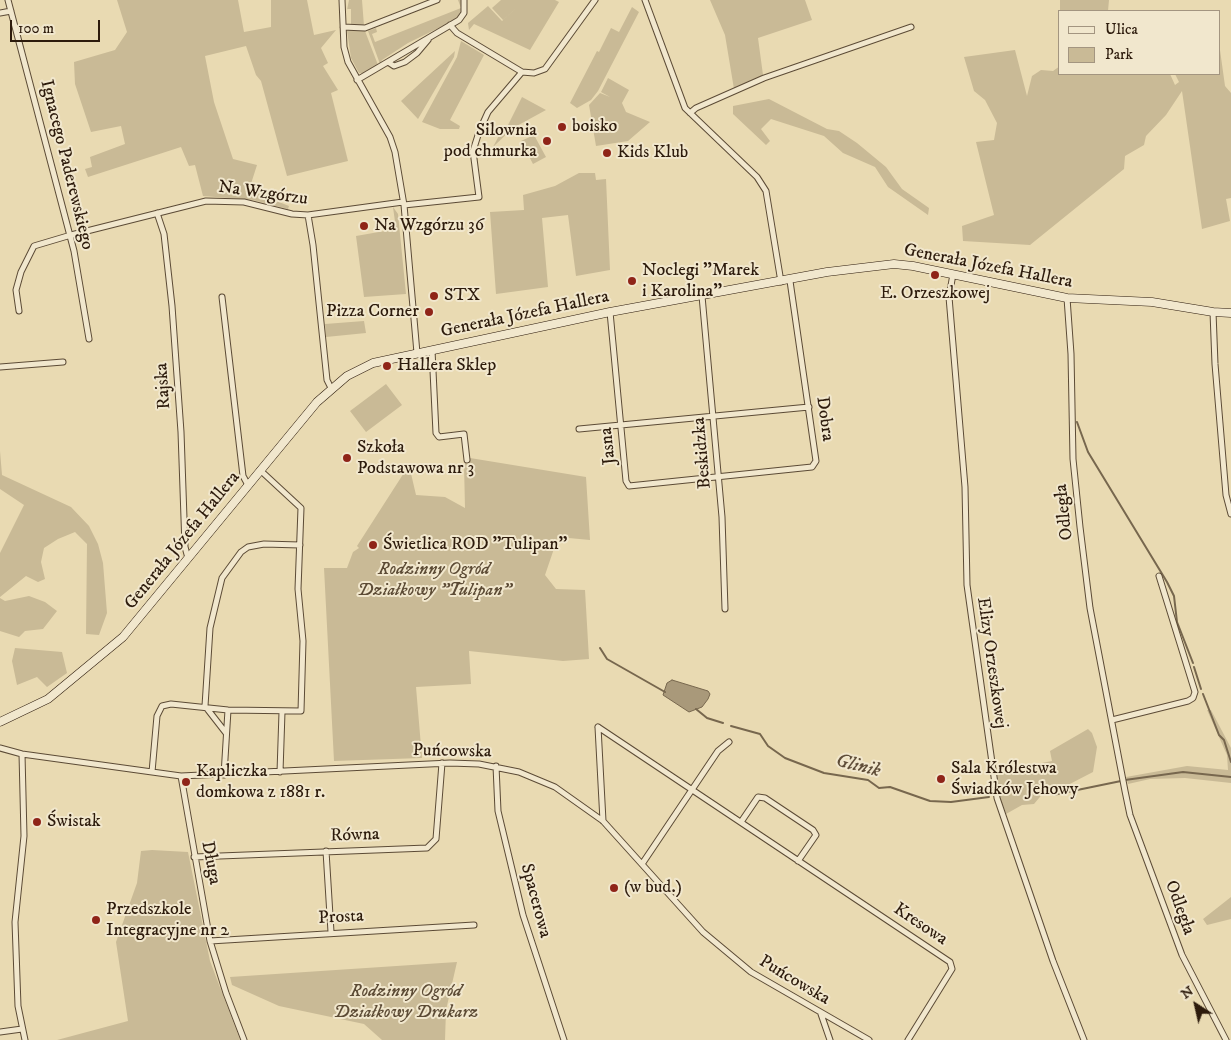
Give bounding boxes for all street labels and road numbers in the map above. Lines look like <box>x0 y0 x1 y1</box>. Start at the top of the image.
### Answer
street label: Ignacego Paderewskiego <box>34 78 98 252</box>
street label: Na Wzgórzu <box>217 177 309 211</box>
street label: Generała Józefa Hallera <box>902 240 1074 294</box>
street label: Generała Józefa Hallera <box>439 287 611 343</box>
street label: Rajska <box>152 362 176 410</box>
street label: Dobra <box>810 395 838 443</box>
street label: Beskidzka <box>689 416 717 490</box>
street label: Jasna <box>596 426 622 466</box>
street label: Generała Józefa Hallera <box>121 468 245 614</box>
street label: Odległa <box>1051 483 1079 541</box>
street label: Elizy Orzeszkowej <box>971 596 1011 730</box>
street label: Puńcowska <box>412 741 492 763</box>
street label: Równa <box>330 824 380 848</box>
street label: Długa <box>195 839 225 887</box>
street label: Spacerowa <box>515 862 555 940</box>
street label: Odległa <box>1159 878 1199 938</box>
street label: Kresowa <box>889 899 951 951</box>
street label: Prosta <box>318 906 364 930</box>
street label: Puńcowska <box>755 951 833 1011</box>

